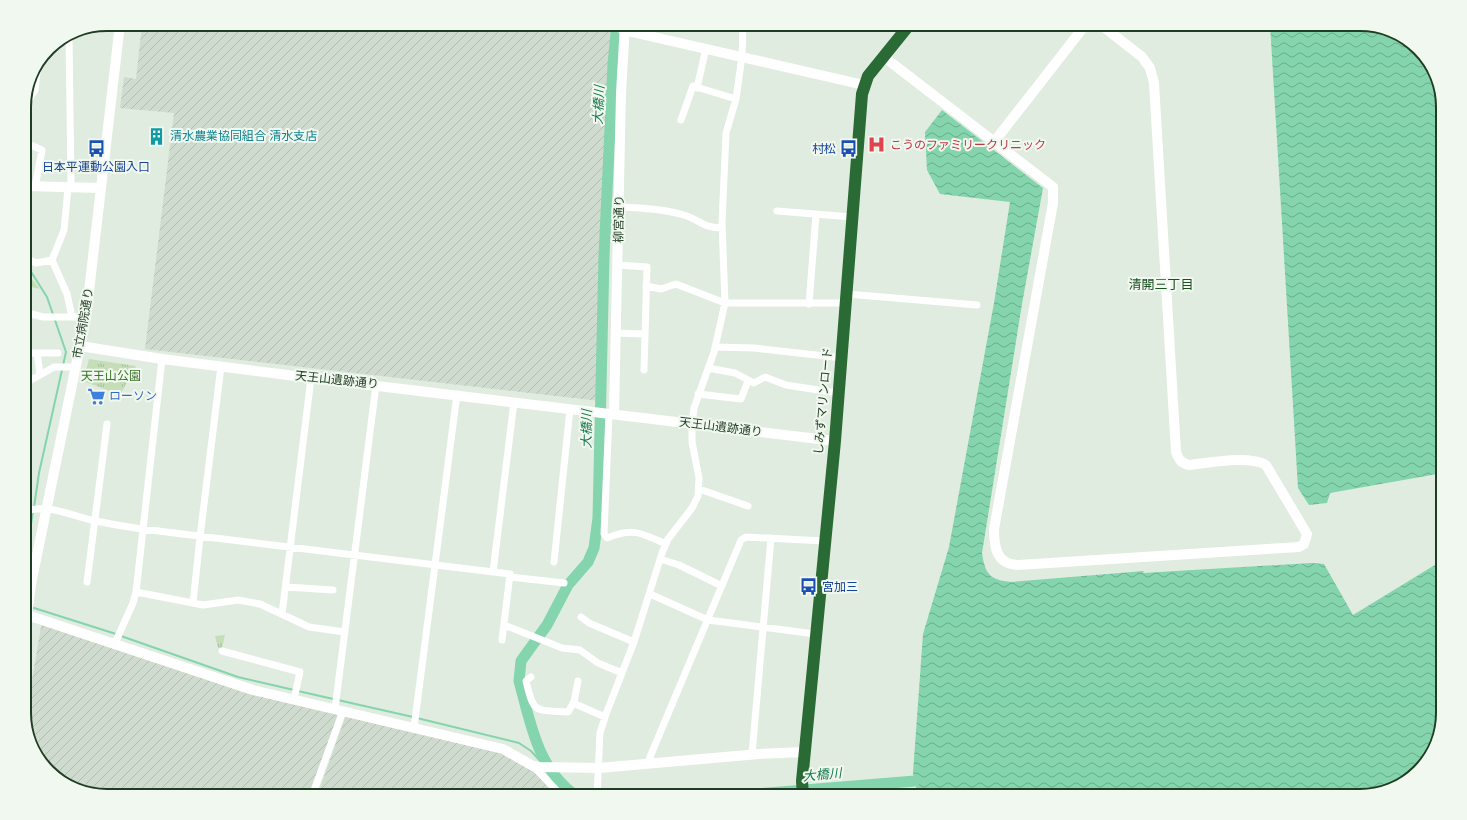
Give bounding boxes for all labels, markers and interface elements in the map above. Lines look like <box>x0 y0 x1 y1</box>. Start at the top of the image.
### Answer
water label: 大橋川 <box>589 83 608 125</box>
building icon: 清水農業協同組合 清水支店 <box>147 126 167 146</box>
place label: 清水農業協同組合 清水支店 <box>170 128 317 144</box>
hospital icon: こうのファミリークリニック <box>867 135 887 155</box>
place label: こうのファミリークリニック <box>890 137 1046 153</box>
bus stop icon: 日本平運動公園入口 <box>86 138 106 158</box>
bus stop icon: 村松 <box>839 139 859 159</box>
place label: 村松 <box>812 141 836 157</box>
place label: 日本平運動公園入口 <box>42 159 150 175</box>
street label: 柳宮通り <box>611 195 627 243</box>
district label: 清開三丁目 <box>1128 276 1194 293</box>
street label: 市立病院通り <box>69 286 97 360</box>
street label: しみずマリンロード <box>810 347 836 455</box>
park label: 天王山公園 <box>81 368 141 384</box>
street label: 天王山遺跡通り <box>294 368 380 392</box>
supermarket icon: ローソン <box>86 386 106 406</box>
place label: ローソン <box>109 388 157 404</box>
water label: 大橋川 <box>578 407 595 449</box>
street label: 天王山遺跡通り <box>678 414 764 440</box>
bus stop icon: 宮加三 <box>799 577 819 597</box>
place label: 宮加三 <box>822 579 858 595</box>
water label: 大橋川 <box>802 764 844 785</box>

